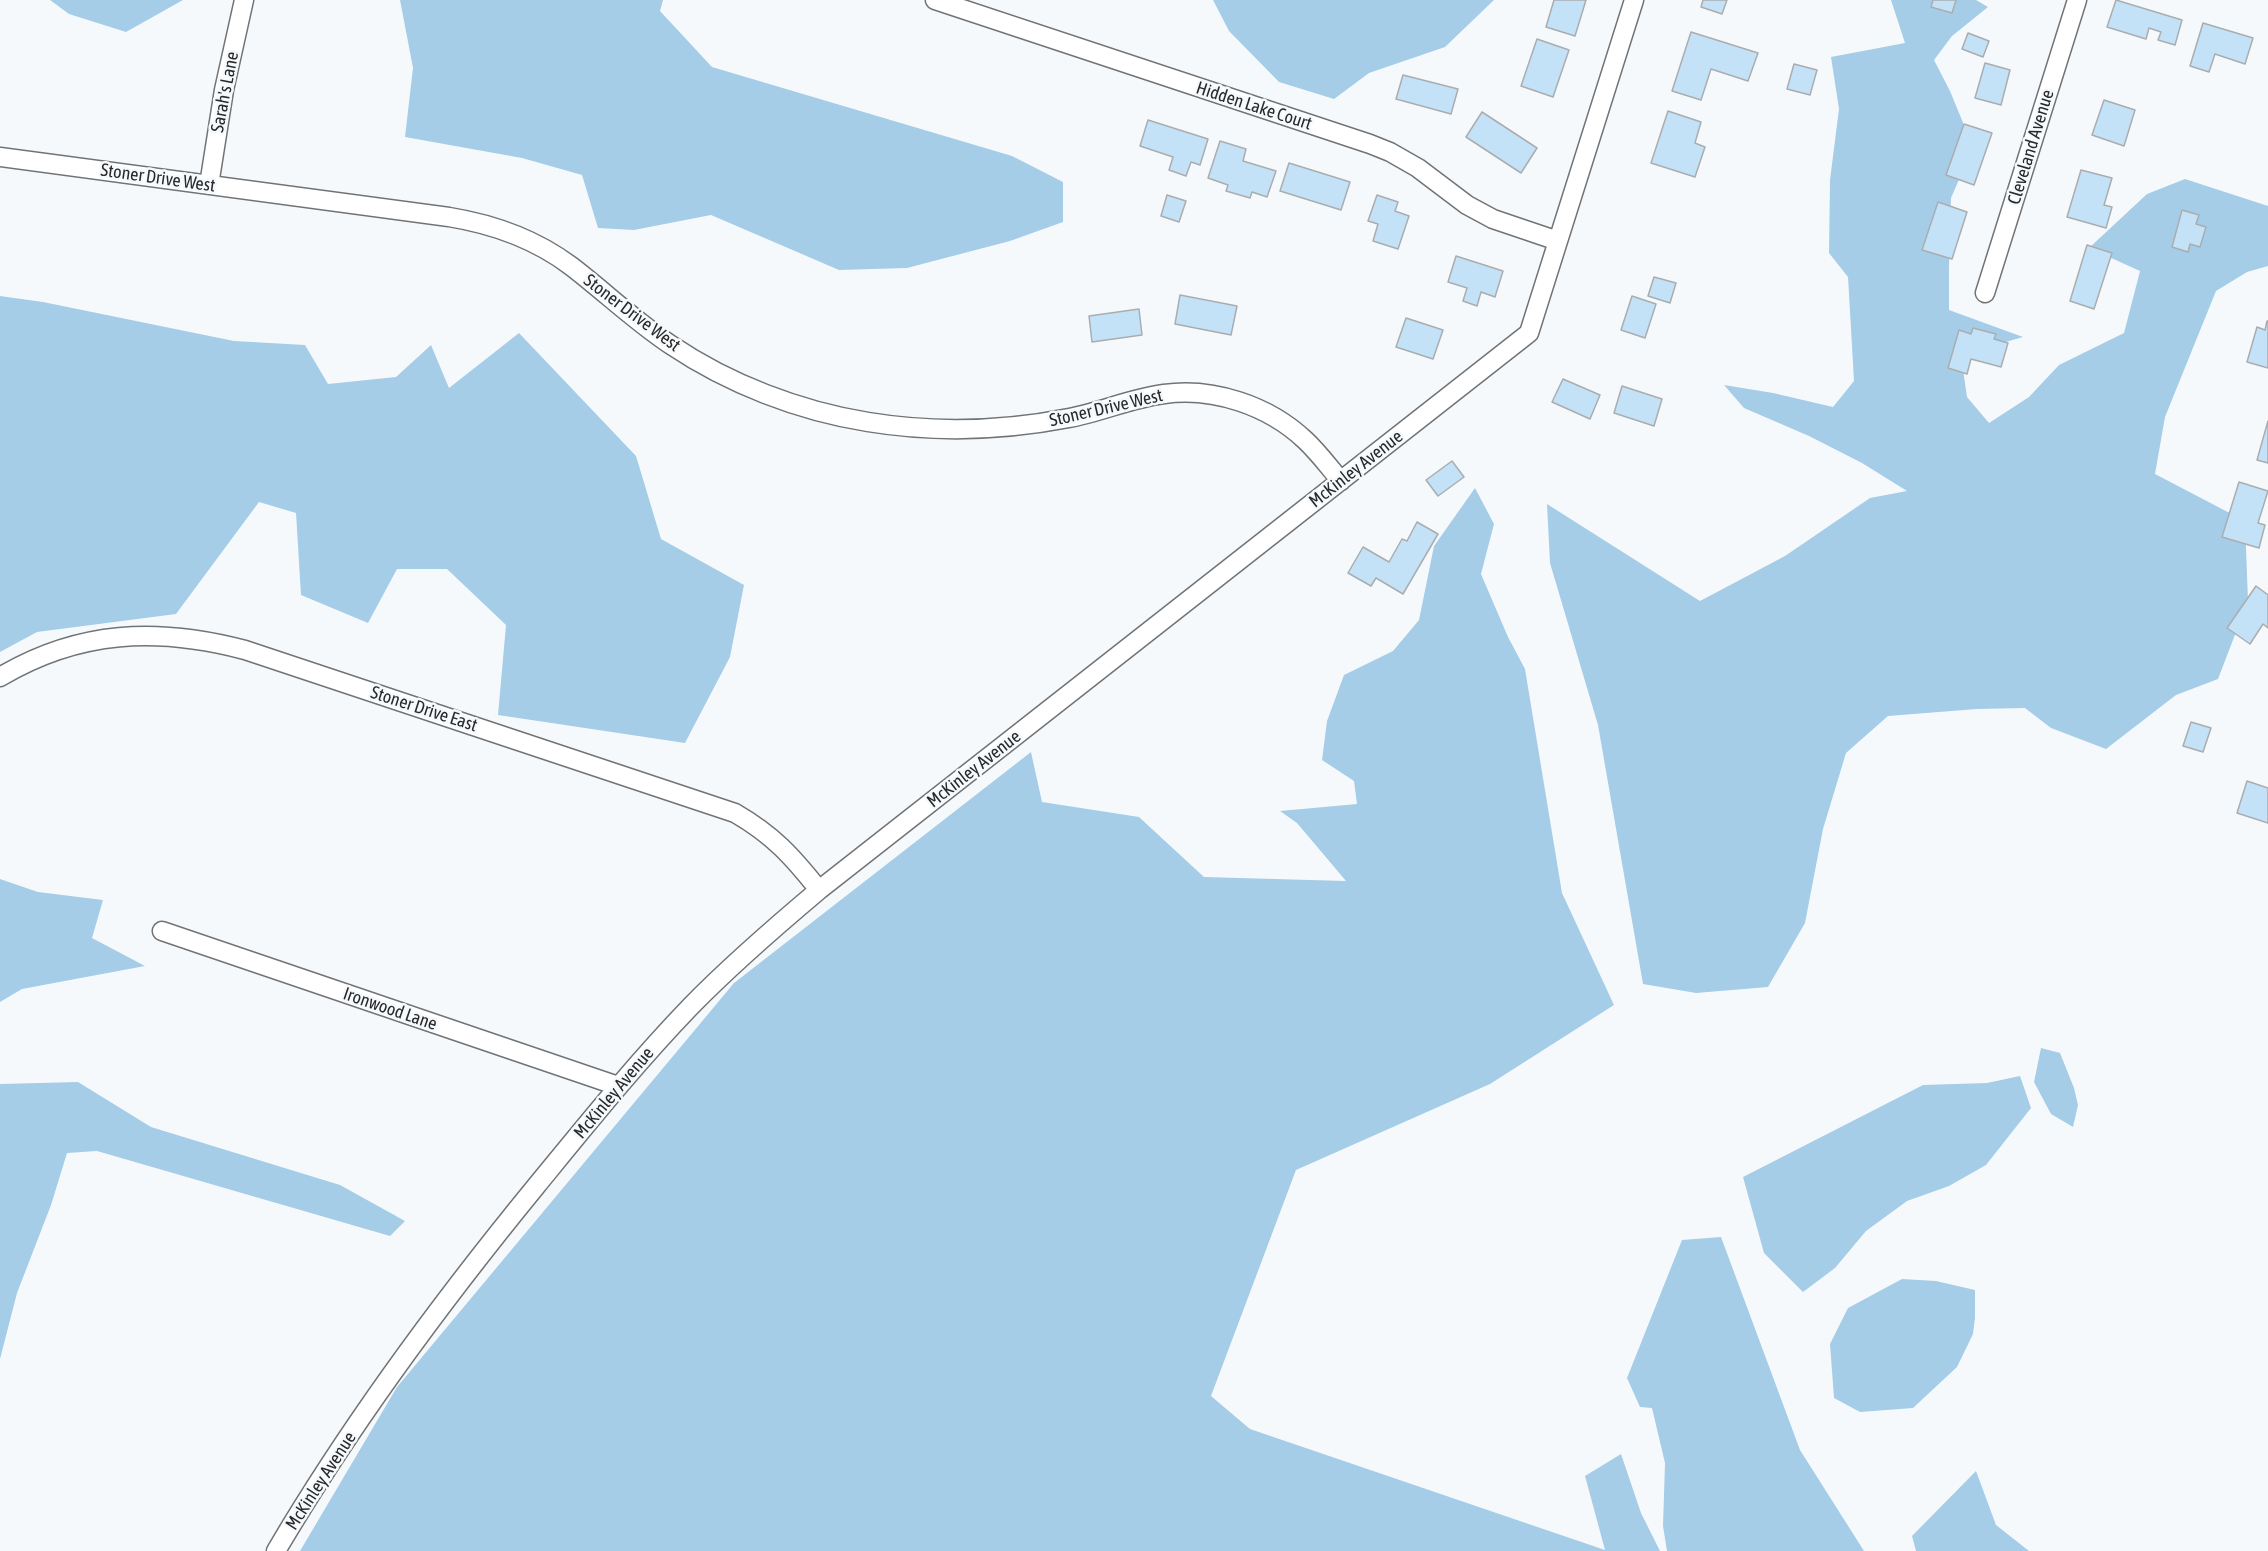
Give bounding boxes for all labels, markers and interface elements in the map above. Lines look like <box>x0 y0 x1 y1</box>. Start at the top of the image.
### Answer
street label: Sarah's Lane <box>207 50 243 134</box>
street label: Hidden Lake Court <box>1194 77 1314 135</box>
street label: Cleveland Avenue <box>2003 87 2059 207</box>
street label: Stoner Drive West <box>99 159 217 197</box>
street label: Stoner Drive West <box>579 270 685 356</box>
street label: Stoner Drive West <box>1047 385 1165 431</box>
street label: McKinley Avenue <box>1305 426 1407 512</box>
street label: Stoner Drive East <box>368 682 480 736</box>
street label: McKinley Avenue <box>923 726 1025 812</box>
street label: Ironwood Lane <box>340 983 440 1035</box>
street label: McKinley Avenue <box>570 1043 658 1143</box>
street label: McKinley Avenue <box>281 1428 361 1534</box>

